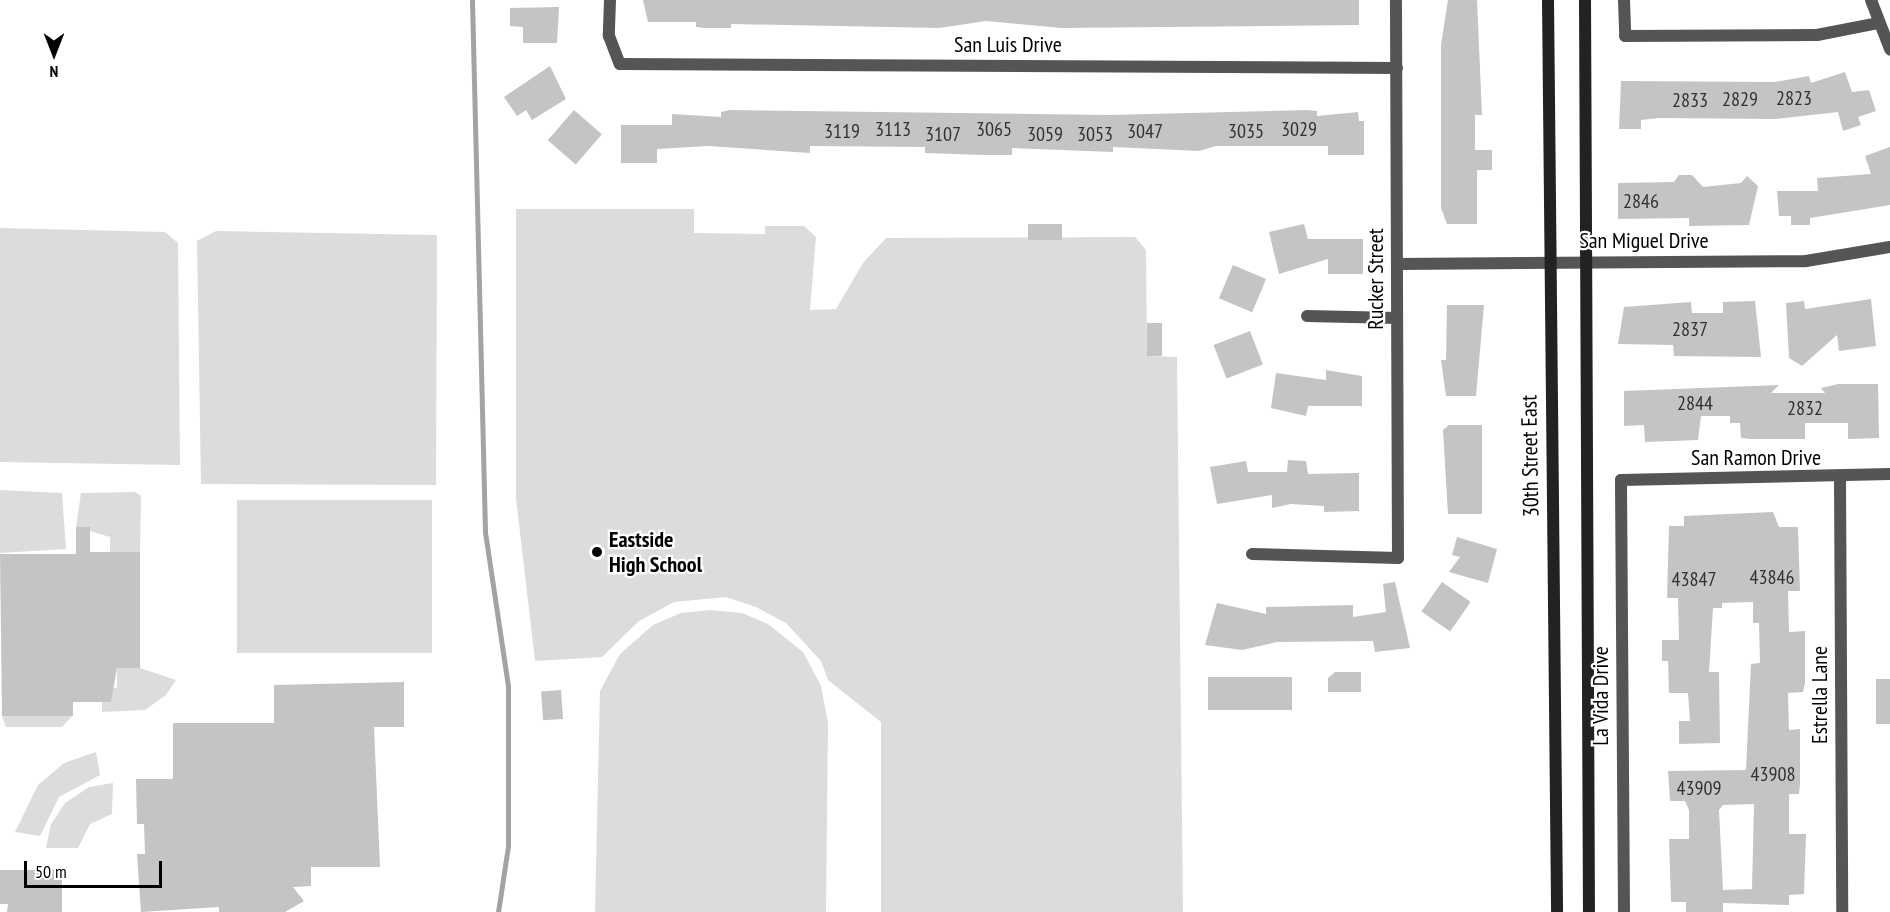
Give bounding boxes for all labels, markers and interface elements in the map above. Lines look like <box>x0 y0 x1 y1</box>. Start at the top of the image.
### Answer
north arrow <box>24 24 84 84</box>
street label: San Luis Drive <box>954 32 1062 58</box>
text: N <box>50 62 58 82</box>
house number: 2823 <box>1776 86 1812 110</box>
house number: 2829 <box>1722 87 1758 111</box>
house number: 2833 <box>1672 88 1708 112</box>
house number: 3113 <box>875 117 911 141</box>
house number: 3065 <box>976 117 1012 141</box>
house number: 3029 <box>1281 117 1317 141</box>
house number: 3119 <box>824 119 860 143</box>
house number: 3047 <box>1127 119 1163 143</box>
house number: 3035 <box>1228 119 1264 143</box>
house number: 3107 <box>925 122 961 146</box>
house number: 3059 <box>1027 122 1063 146</box>
house number: 3053 <box>1077 122 1113 146</box>
house number: 2846 <box>1623 189 1659 213</box>
street label: Rucker Street <box>1363 228 1389 330</box>
street label: San Miguel Drive <box>1579 228 1709 254</box>
house number: 2837 <box>1672 317 1708 341</box>
house number: 2844 <box>1677 391 1713 415</box>
street label: 30th Street East <box>1516 395 1544 517</box>
house number: 2832 <box>1787 396 1823 420</box>
street label: San Ramon Drive <box>1691 445 1821 471</box>
place label: Eastside High School <box>609 526 702 578</box>
marker: Eastside High School <box>590 545 604 559</box>
house number: 43846 <box>1750 565 1794 589</box>
house number: 43847 <box>1672 567 1716 591</box>
street label: La Vida Drive <box>1588 646 1614 746</box>
street label: Estrella Lane <box>1807 646 1833 744</box>
house number: 43908 <box>1751 762 1795 786</box>
house number: 43909 <box>1677 776 1721 800</box>
scale bar <box>27 849 165 887</box>
text: 50 m <box>35 860 67 883</box>

